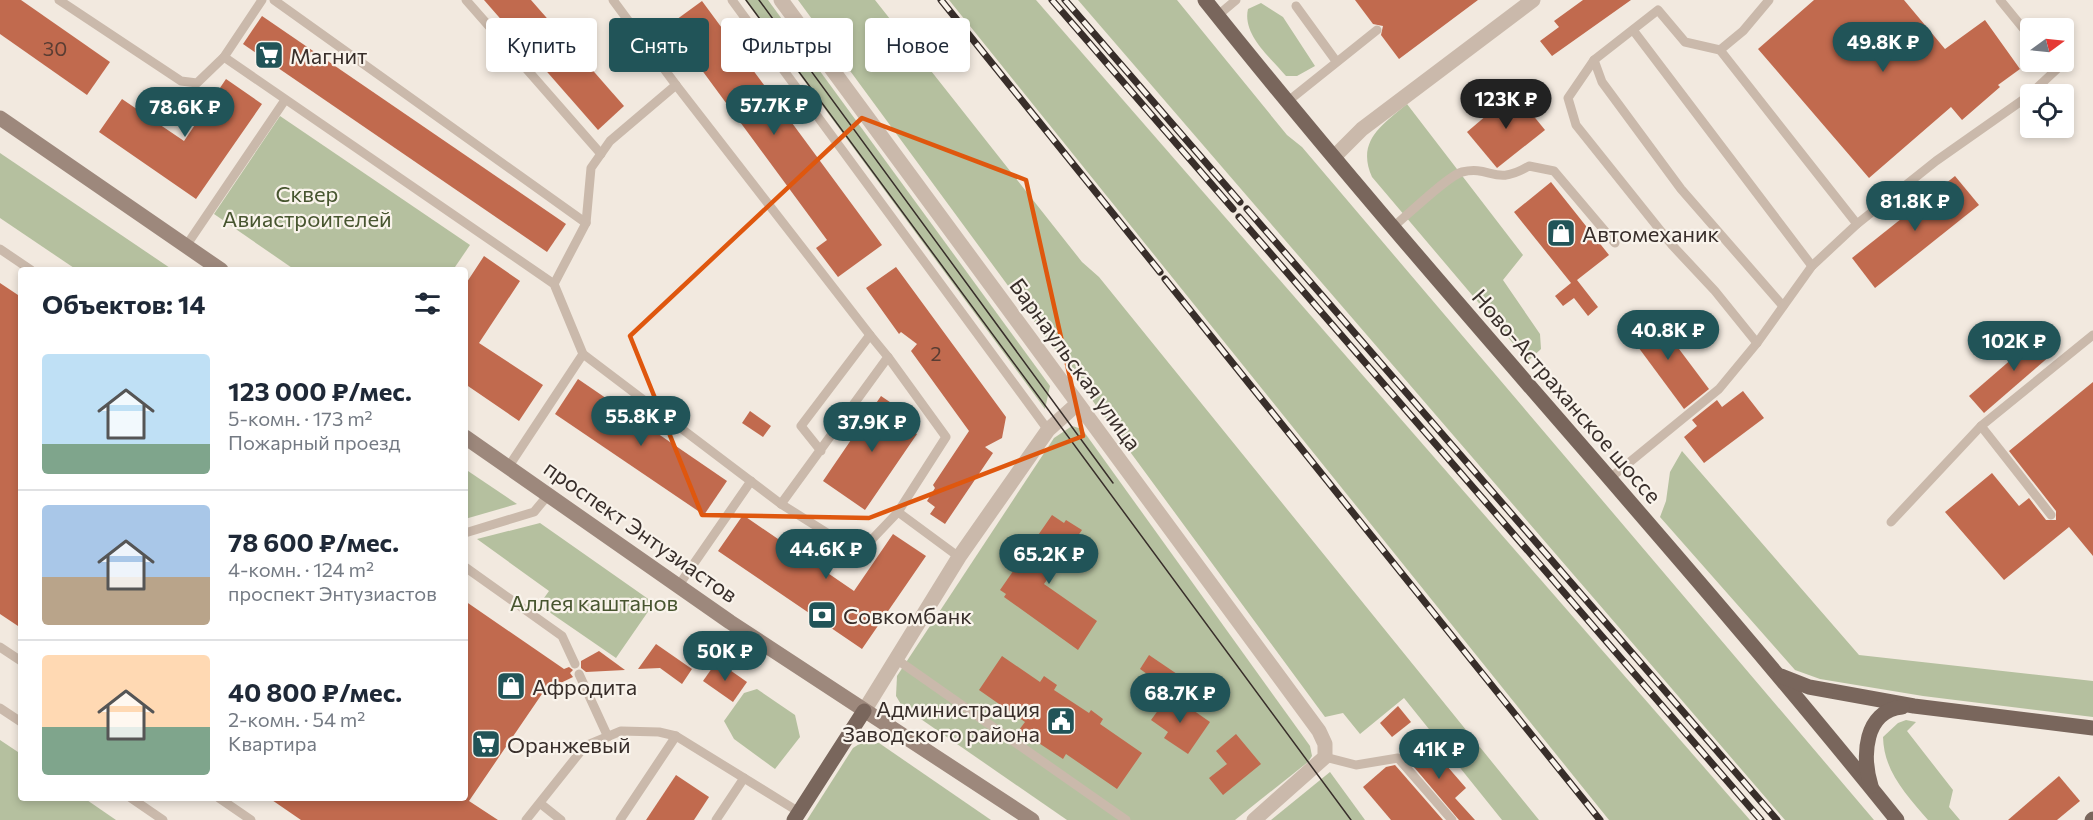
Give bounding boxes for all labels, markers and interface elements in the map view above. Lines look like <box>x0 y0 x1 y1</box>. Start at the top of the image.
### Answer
chip: Купить <box>486 18 597 72</box>
chip: Снять <box>609 18 709 72</box>
chip: Фильтры <box>721 18 853 72</box>
chip: Новое <box>865 18 970 72</box>
north arrow <box>2020 18 2074 72</box>
map controls <box>2020 18 2074 138</box>
pin: 49.8K ₽ <box>1828 22 1938 73</box>
text: 49.8K ₽ <box>1847 29 1919 53</box>
house number: 30 <box>43 36 67 60</box>
supermarket icon: Магнит <box>253 39 285 71</box>
place label: Магнит <box>290 42 367 69</box>
pin: 123K ₽ <box>1457 79 1555 130</box>
button: locate <box>2020 84 2074 138</box>
pin: 57.7K ₽ <box>719 85 829 136</box>
text: 123K ₽ <box>1474 86 1538 110</box>
pin: 78.6K ₽ <box>130 87 240 138</box>
text: 57.7K ₽ <box>740 92 808 116</box>
text: 78.6K ₽ <box>149 94 221 118</box>
park label: Сквер Авиастроителей <box>222 180 392 232</box>
pin: 81.8K ₽ <box>1860 181 1970 232</box>
text: 81.8K ₽ <box>1880 188 1950 212</box>
shop icon: Автомеханик <box>1545 217 1577 249</box>
place label: Автомеханик <box>1582 220 1720 247</box>
street label: Барнаульская улица <box>1004 273 1148 455</box>
street label: Ново-Астраханское шоссе <box>1467 283 1667 509</box>
icon: filters <box>411 287 444 320</box>
text: Объектов: 14 <box>42 288 206 319</box>
pin: 40.8K ₽ <box>1613 310 1723 361</box>
text: 40.8K ₽ <box>1631 317 1705 341</box>
pin: 102K ₽ <box>1965 321 2063 372</box>
text: 102K ₽ <box>1982 328 2046 352</box>
house number: 2 <box>930 341 942 365</box>
text: 123 000 ₽/мес. <box>228 375 412 406</box>
icon: home <box>90 378 162 450</box>
pin: 55.8K ₽ <box>586 396 696 447</box>
pin: 37.9K ₽ <box>817 402 927 453</box>
text: 55.8K ₽ <box>605 403 677 427</box>
text: 5-комн. · 173 m² <box>228 406 373 430</box>
text: 37.9K ₽ <box>837 409 907 433</box>
text: Пожарный проезд <box>228 430 401 454</box>
street label: проспект Энтузиастов <box>539 454 743 608</box>
text: 78 600 ₽/мес. <box>228 526 399 557</box>
icon: home <box>90 529 162 601</box>
pin: 44.6K ₽ <box>771 529 881 580</box>
pin: 65.2K ₽ <box>994 534 1104 585</box>
text: 44.6K ₽ <box>790 536 862 560</box>
text: 65.2K ₽ <box>1013 541 1085 565</box>
text: 4-комн. · 124 m² <box>228 557 374 581</box>
text: проспект Энтузиастов <box>228 581 437 605</box>
park label: Аллея каштанов <box>510 589 678 616</box>
bank icon: Совкомбанк <box>806 599 838 631</box>
place label: Совкомбанк <box>843 602 972 629</box>
pin: 50K ₽ <box>683 631 767 682</box>
text: 50K ₽ <box>697 638 753 662</box>
shop icon: Афродита <box>495 670 527 702</box>
place label: Афродита <box>532 673 637 700</box>
pin: 68.7K ₽ <box>1125 673 1235 724</box>
text: 40 800 ₽/мес. <box>228 676 402 707</box>
icon: home <box>90 679 162 751</box>
text: 68.7K ₽ <box>1144 680 1216 704</box>
place label: Администрация Заводского района <box>842 695 1040 747</box>
public building icon: Администрация Заводского района <box>1045 705 1077 737</box>
text: 2-комн. · 54 m² <box>228 707 365 731</box>
supermarket icon: Оранжевый <box>470 728 502 760</box>
pin: 41K ₽ <box>1397 729 1481 780</box>
text: Квартира <box>228 731 317 755</box>
place label: Оранжевый <box>507 731 631 758</box>
text: 41K ₽ <box>1413 736 1465 760</box>

